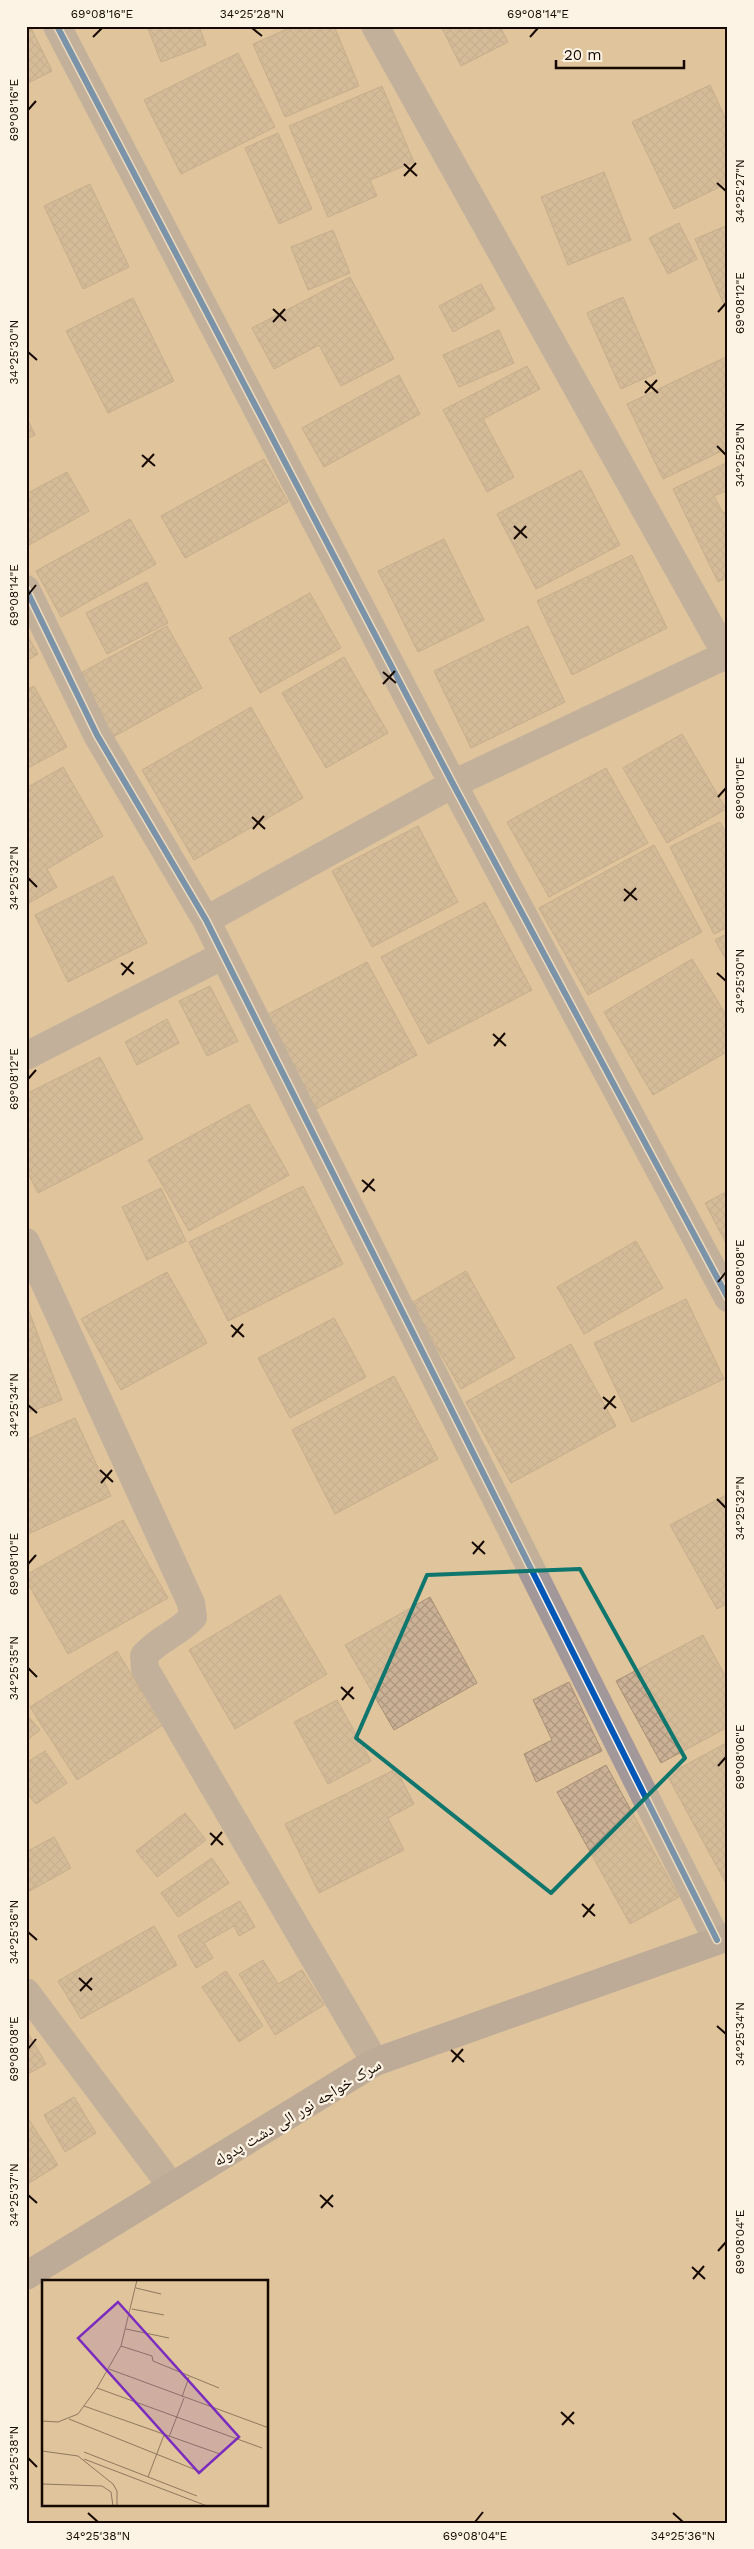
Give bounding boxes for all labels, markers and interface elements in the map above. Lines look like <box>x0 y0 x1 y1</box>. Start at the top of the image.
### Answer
text: 69°08'16"E <box>71 7 134 21</box>
text: 34°25'28"N <box>220 7 284 21</box>
text: 69°08'14"E <box>507 7 569 21</box>
scale bar <box>556 38 684 70</box>
text: 20 m <box>564 46 602 64</box>
text: 69°08'16"E <box>7 78 21 141</box>
text: 34°25'27"N <box>733 159 747 223</box>
text: 69°08'12"E <box>733 272 747 334</box>
text: 34°25'30"N <box>7 320 21 384</box>
text: 34°25'28"N <box>733 423 747 487</box>
text: 69°08'14"E <box>7 564 21 626</box>
text: 69°08'10"E <box>733 756 747 819</box>
text: 34°25'32"N <box>7 846 21 910</box>
text: 34°25'30"N <box>733 949 747 1013</box>
text: 69°08'12"E <box>7 1048 21 1110</box>
text: 69°08'08"E <box>733 1239 747 1305</box>
text: 34°25'34"N <box>7 1373 21 1437</box>
text: 34°25'32"N <box>733 1476 747 1540</box>
text: 69°08'10"E <box>7 1532 21 1595</box>
text: 34°25'35"N <box>7 1636 21 1700</box>
text: 69°08'06"E <box>733 1724 747 1790</box>
text: 34°25'36"N <box>7 1900 21 1964</box>
text: 34°25'34"N <box>733 2002 747 2066</box>
text: 69°08'08"E <box>7 2016 21 2082</box>
street label: سرک خواجه نور الی دشت پدوله <box>210 2055 385 2171</box>
text: 34°25'37"N <box>7 2163 21 2227</box>
text: 69°08'04"E <box>733 2209 747 2274</box>
inset map <box>42 2280 269 2506</box>
text: 34°25'38"N <box>7 2426 21 2490</box>
text: 34°25'38"N <box>66 2529 130 2543</box>
text: 69°08'04"E <box>443 2529 508 2543</box>
text: 34°25'36"N <box>651 2529 715 2543</box>

